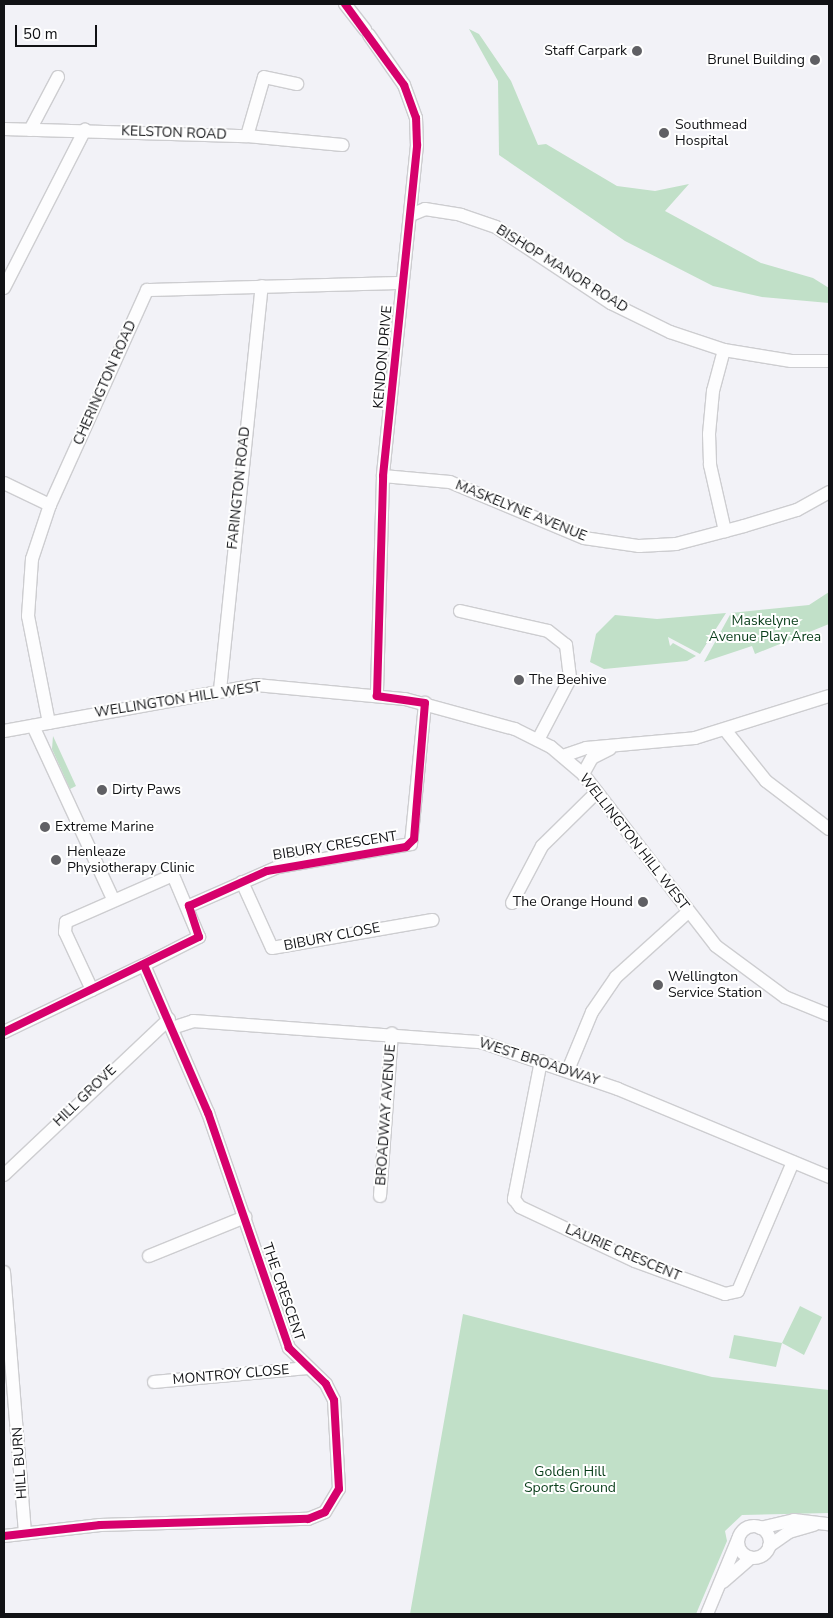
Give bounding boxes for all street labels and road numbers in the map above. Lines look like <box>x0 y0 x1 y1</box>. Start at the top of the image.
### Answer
street label: KELSTON ROAD <box>121 123 227 143</box>
street label: BISHOP MANOR ROAD <box>493 222 631 316</box>
street label: KENDON DRIVE <box>370 305 396 409</box>
street label: CHERINGTON ROAD <box>70 318 140 448</box>
street label: FARINGTON ROAD <box>224 426 254 550</box>
street label: MASKELYNE AVENUE <box>453 477 589 545</box>
street label: WELLINGTON HILL WEST <box>93 679 263 721</box>
street label: WELLINGTON HILL WEST <box>575 770 693 914</box>
street label: BIBURY CRESCENT <box>272 828 398 864</box>
street label: BIBURY CLOSE <box>282 919 382 955</box>
street label: WEST BROADWAY <box>477 1035 601 1089</box>
street label: BROADWAY AVENUE <box>373 1044 399 1186</box>
street label: HILL GROVE <box>50 1062 120 1130</box>
street label: LAURIE CRESCENT <box>563 1221 683 1285</box>
street label: THE CRESCENT <box>258 1241 308 1343</box>
street label: MONTROY CLOSE <box>172 1362 290 1388</box>
street label: HILL BURN <box>9 1426 31 1500</box>

